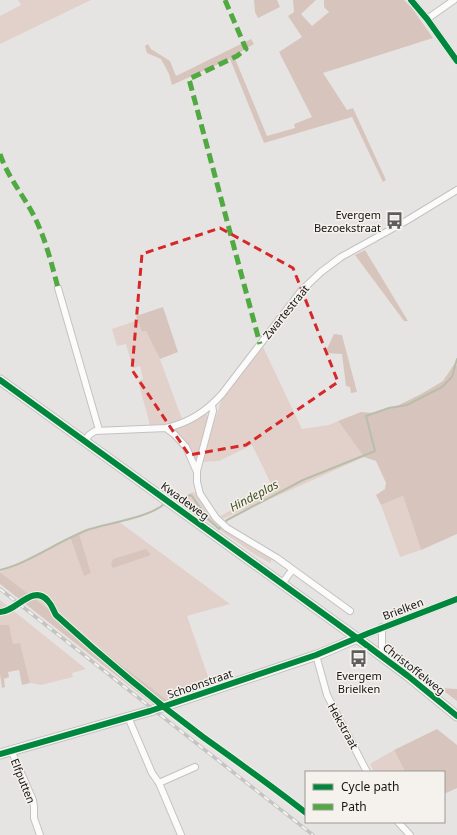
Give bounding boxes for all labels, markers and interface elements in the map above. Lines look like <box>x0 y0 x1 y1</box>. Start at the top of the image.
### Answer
place label: Evergem Bezoekstraat <box>314 207 381 235</box>
bus stop icon: Evergem Bezoekstraat <box>384 211 404 231</box>
street label: Zwartestraat <box>259 281 312 342</box>
water label: Hindeplas <box>226 476 281 516</box>
street label: Kwadeweg <box>158 478 212 523</box>
street label: Brielken <box>380 594 425 623</box>
street label: Christoffelweg <box>380 640 449 698</box>
bus stop icon: Evergem Brielken <box>349 648 369 668</box>
street label: Schoonstraat <box>165 665 234 702</box>
place label: Evergem Brielken <box>336 668 382 696</box>
street label: Hekstraat <box>325 700 362 751</box>
street label: Elfputten <box>8 756 39 806</box>
legend <box>305 771 445 823</box>
text: Cycle path <box>341 778 399 795</box>
text: Path <box>341 798 367 815</box>

